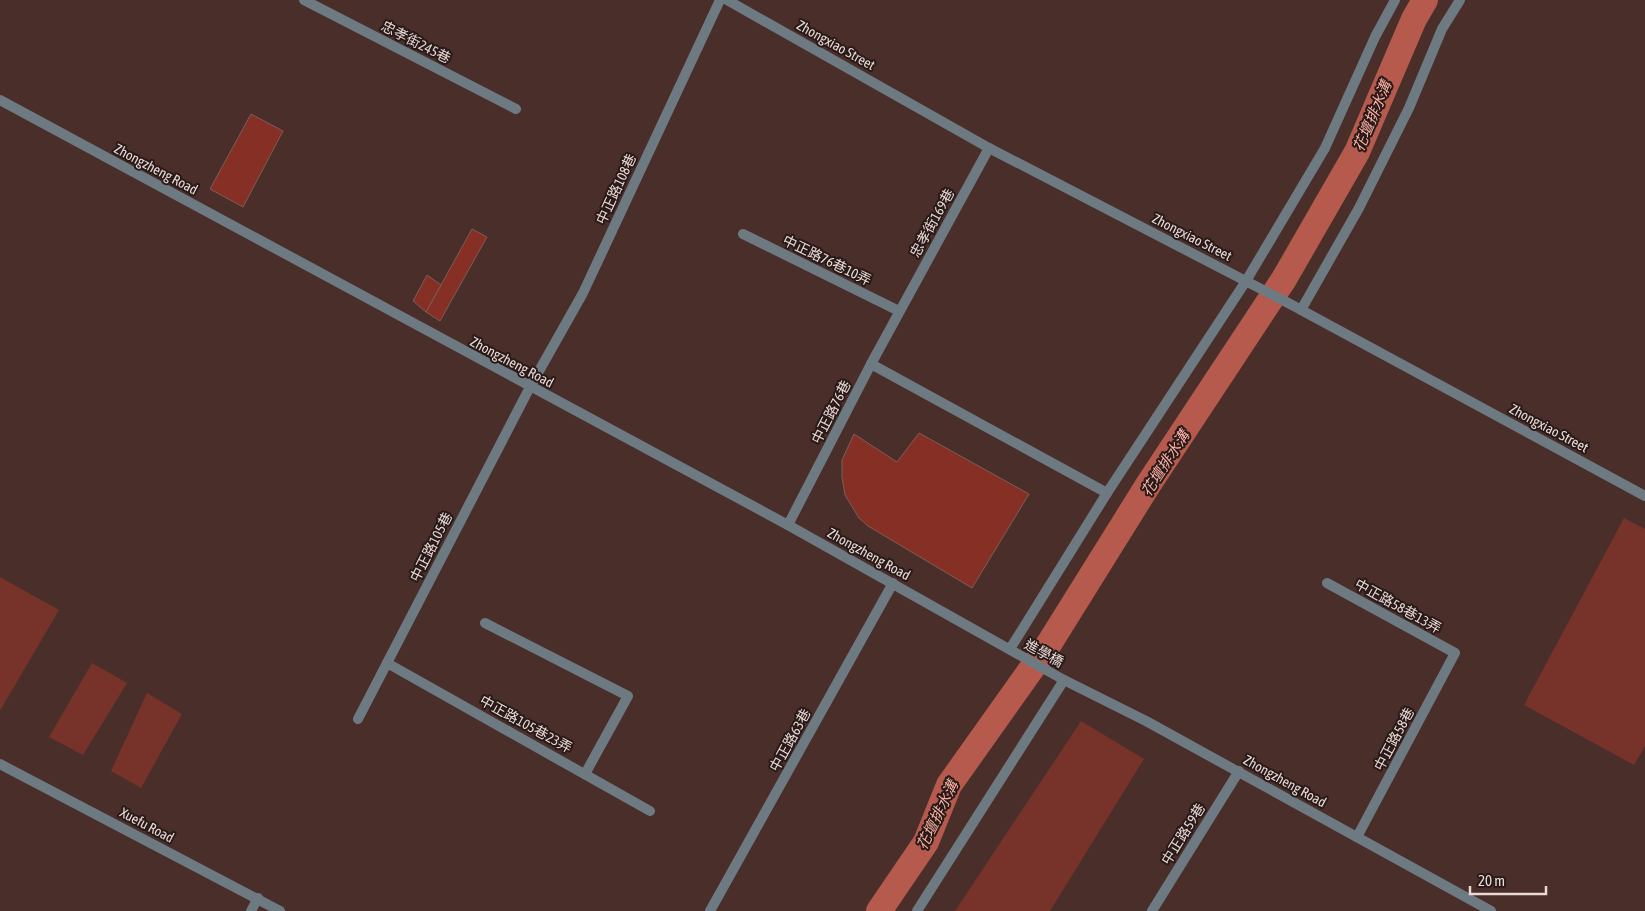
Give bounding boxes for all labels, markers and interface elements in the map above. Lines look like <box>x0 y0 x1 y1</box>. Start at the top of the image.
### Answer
street label: Zhongxiao Street <box>794 17 878 73</box>
street label: 忠孝街245巷 <box>379 18 453 66</box>
water label: 花壇排水溝 <box>1350 76 1395 154</box>
street label: Zhongzheng Road <box>112 140 200 198</box>
street label: 中正路108巷 <box>593 151 639 227</box>
street label: 忠孝街169巷 <box>907 186 957 260</box>
street label: Zhongxiao Street <box>1150 210 1234 264</box>
street label: 中正路76巷10弄 <box>780 232 874 288</box>
street label: Zhongzheng Road <box>468 333 556 391</box>
street label: 中正路76巷 <box>808 378 854 446</box>
street label: Zhongxiao Street <box>1507 400 1591 456</box>
water label: 花壇排水溝 <box>1137 425 1194 499</box>
street label: 中正路105巷 <box>407 510 455 584</box>
street label: Zhongzheng Road <box>825 525 913 583</box>
street label: 中正路58巷13弄 <box>1352 576 1444 636</box>
street label: 進學橋 <box>1022 636 1066 670</box>
street label: 中正路105巷23弄 <box>477 692 575 756</box>
street label: 中正路58巷 <box>1371 705 1417 773</box>
street label: 中正路63巷 <box>766 706 814 774</box>
street label: Zhongzheng Road <box>1241 752 1329 810</box>
water label: 花壇排水溝 <box>913 776 962 852</box>
street label: 中正路59巷 <box>1158 800 1208 868</box>
street label: Xuefu Road <box>117 804 177 846</box>
scale bar <box>1470 864 1546 896</box>
text: 20 m <box>1478 872 1505 889</box>

